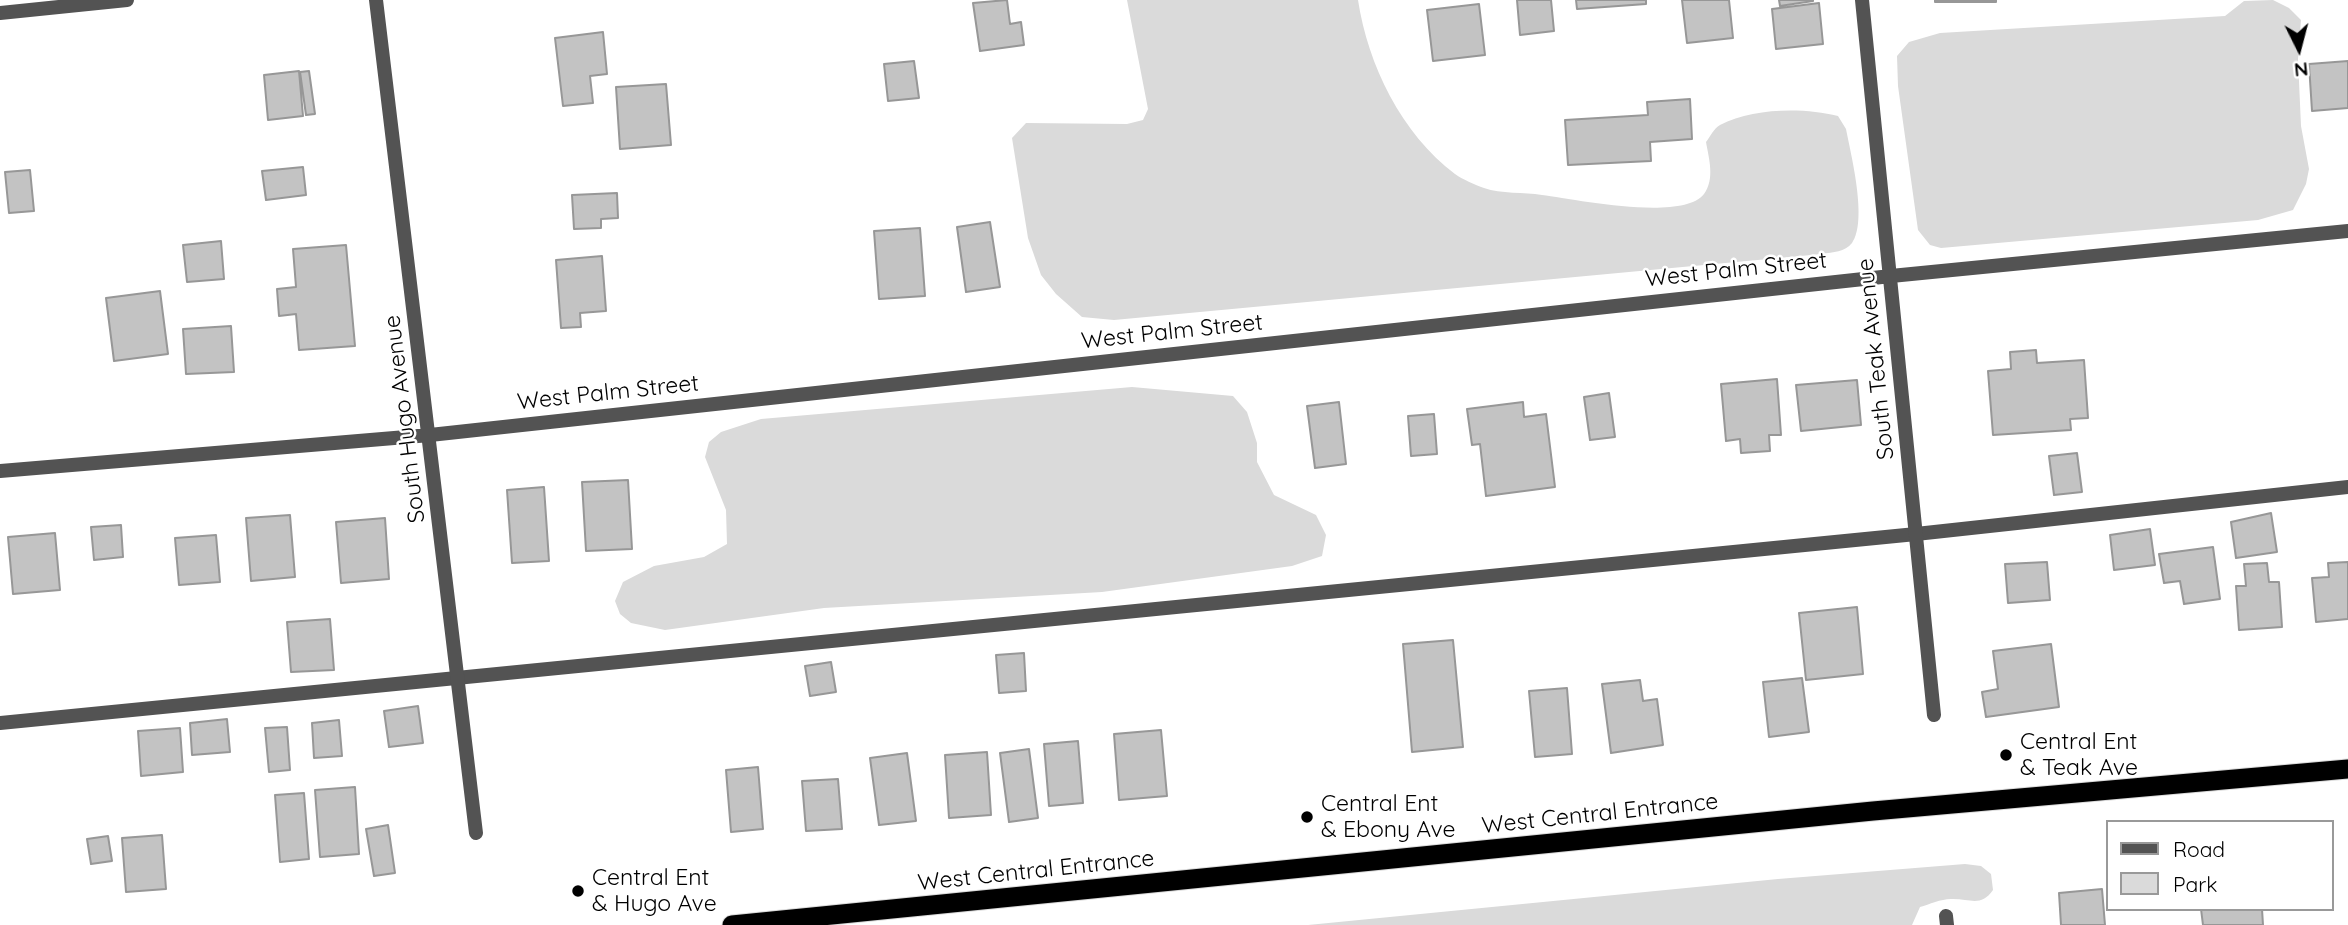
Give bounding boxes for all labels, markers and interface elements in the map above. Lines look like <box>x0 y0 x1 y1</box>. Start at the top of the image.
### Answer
north arrow <box>2264 14 2334 84</box>
text: N <box>2293 57 2309 83</box>
street label: West Palm Street <box>1644 247 1828 293</box>
street label: South Teak Avenue <box>1852 257 1900 461</box>
street label: West Palm Street <box>1080 309 1264 355</box>
street label: South Hugo Avenue <box>379 314 431 524</box>
street label: West Palm Street <box>516 370 700 416</box>
place label: Central Ent & Teak Ave <box>2020 728 2138 782</box>
marker: Central Ent & Teak Ave <box>1998 747 2014 763</box>
street label: West Central Entrance <box>1480 788 1720 840</box>
place label: Central Ent & Ebony Ave <box>1321 790 1456 844</box>
marker: Central Ent & Ebony Ave <box>1299 809 1315 825</box>
legend <box>2106 820 2334 911</box>
text: Road <box>2173 836 2225 862</box>
street label: West Central Entrance <box>916 845 1156 897</box>
place label: Central Ent & Hugo Ave <box>592 864 717 918</box>
text: Park <box>2173 871 2217 897</box>
marker: Central Ent & Hugo Ave <box>570 883 586 899</box>

